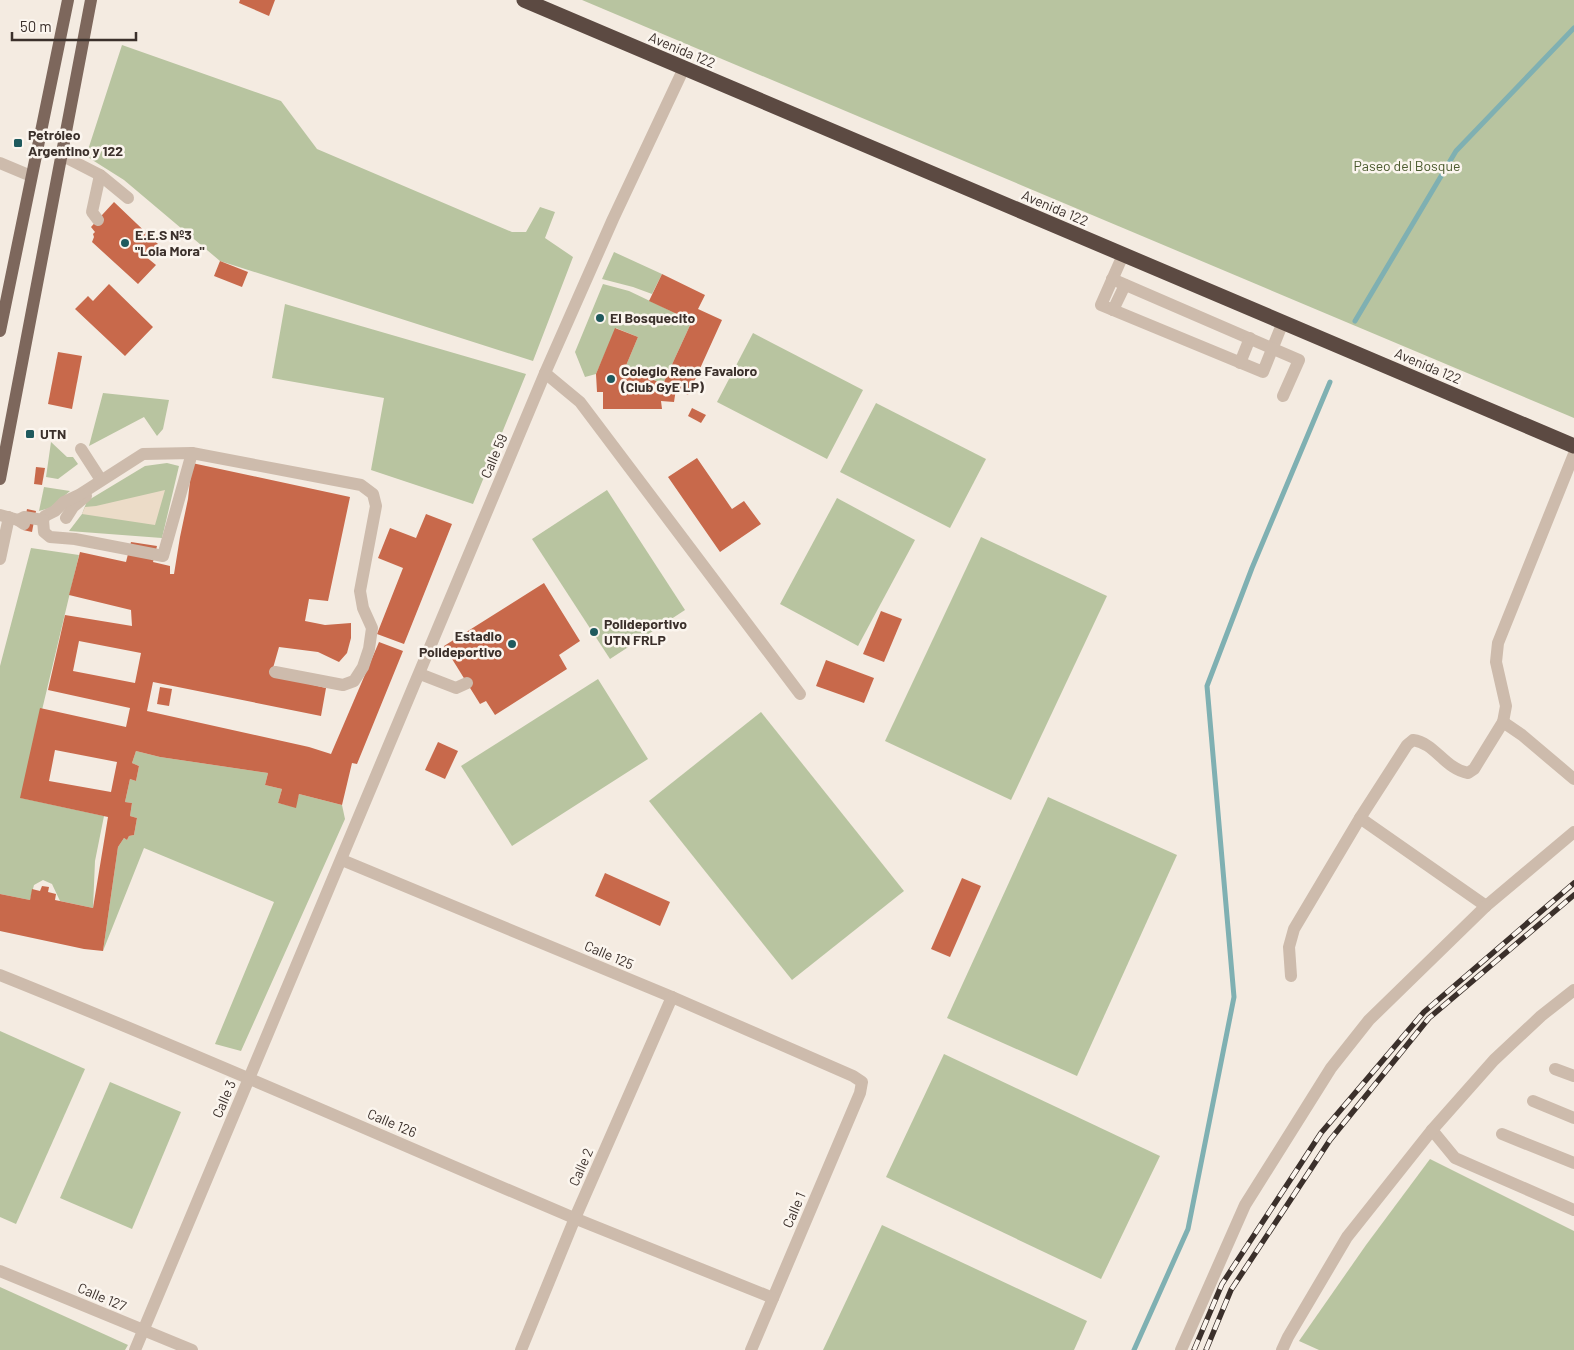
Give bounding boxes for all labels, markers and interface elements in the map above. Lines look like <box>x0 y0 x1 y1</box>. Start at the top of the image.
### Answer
scale bar <box>12 10 136 42</box>
text: 50 m <box>20 17 52 35</box>
street label: Avenida 122 <box>646 28 718 71</box>
place label: Petróleo Argentino y 122 <box>28 126 123 159</box>
marker: Petróleo Argentino y 122 <box>12 137 24 149</box>
park label: Paseo del Bosque <box>1354 157 1461 174</box>
street label: Avenida 122 <box>1019 186 1091 229</box>
place label: E.E.S Nº3 "Lola Mora" <box>135 226 205 259</box>
marker: E.E.S Nº3 "Lola Mora" <box>119 237 131 249</box>
place label: El Bosquecito <box>610 309 695 326</box>
marker: El Bosquecito <box>594 312 606 324</box>
street label: Avenida 122 <box>1392 344 1464 387</box>
place label: Colegio Rene Favaloro (Club GyE LP) <box>620 362 758 395</box>
marker: Colegio Rene Favaloro (Club GyE LP) <box>605 373 617 385</box>
place label: UTN <box>40 425 66 442</box>
marker: UTN <box>24 428 36 440</box>
street label: Calle 59 <box>477 431 510 481</box>
place label: Polideportivo UTN FRLP <box>604 615 687 648</box>
marker: Polideportivo UTN FRLP <box>588 626 600 638</box>
place label: Estadio Polideportivo <box>419 627 502 660</box>
marker: Estadio Polideportivo <box>506 638 518 650</box>
street label: Calle 125 <box>582 937 636 972</box>
street label: Calle 3 <box>208 1077 239 1120</box>
street label: Calle 126 <box>365 1105 419 1140</box>
street label: Calle 2 <box>565 1145 596 1188</box>
street label: Calle 1 <box>778 1189 809 1230</box>
street label: Calle 127 <box>75 1279 129 1315</box>

